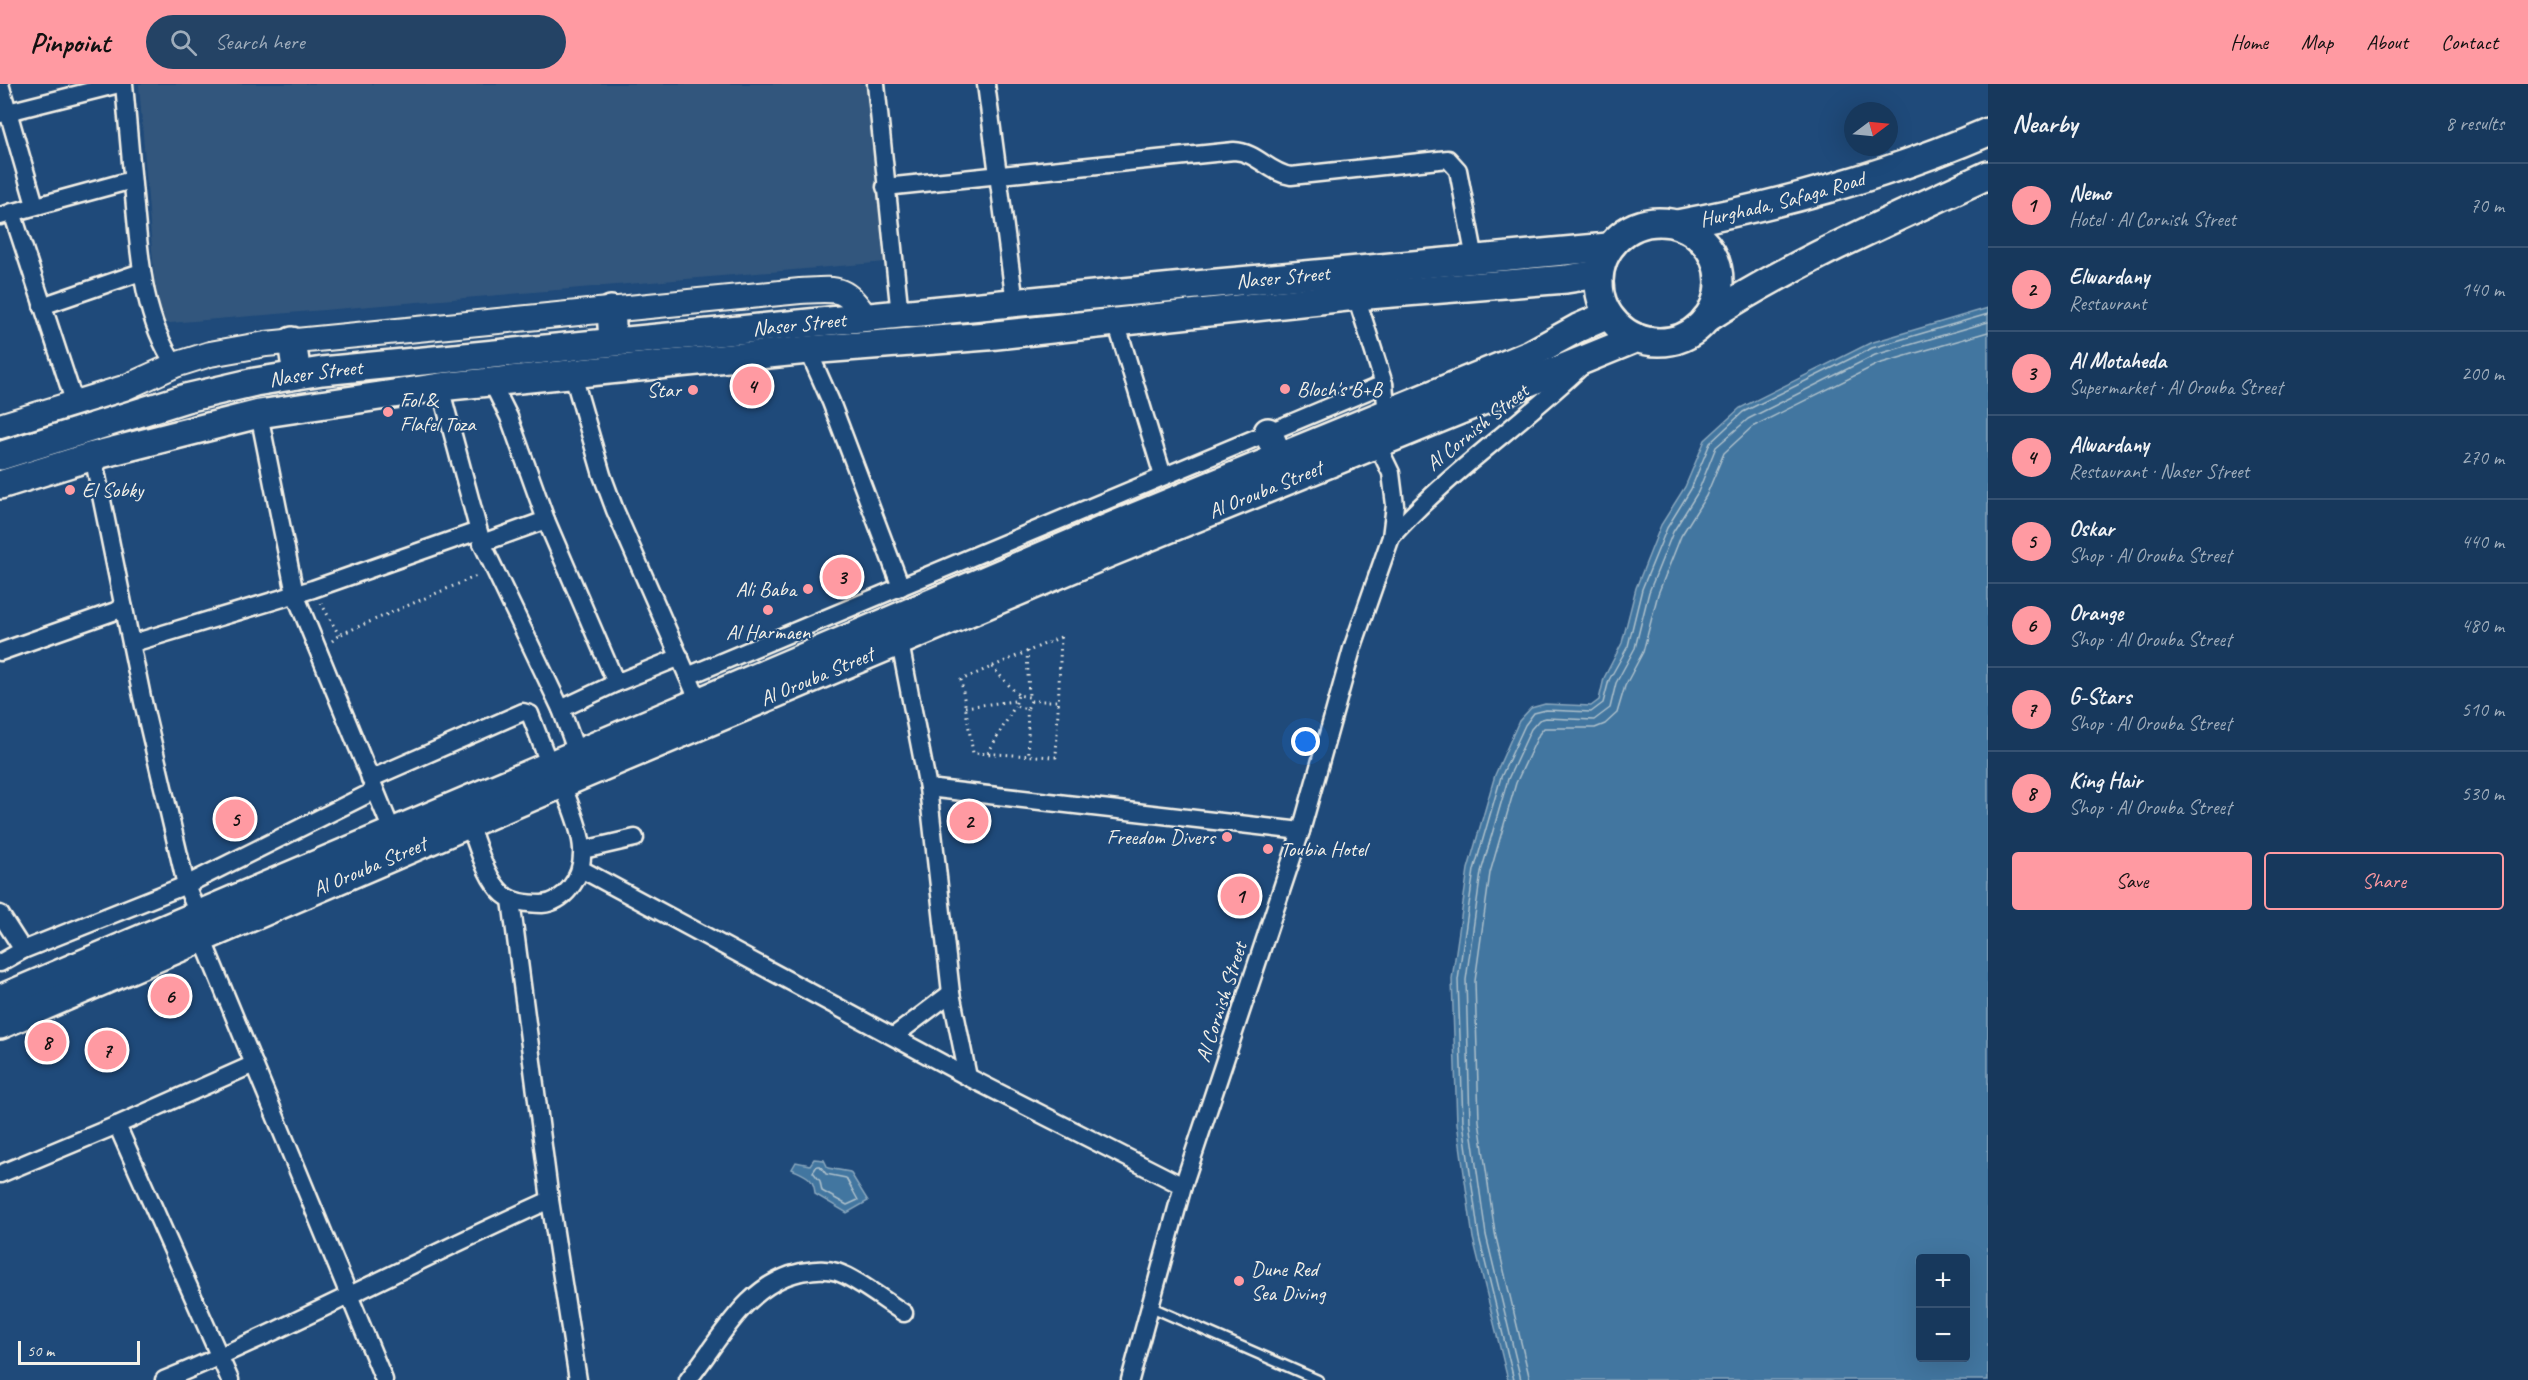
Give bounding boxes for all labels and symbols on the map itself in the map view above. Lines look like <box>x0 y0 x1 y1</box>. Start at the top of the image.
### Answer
north arrow <box>1844 102 1898 156</box>
street label: Hurghada, Safaga Road <box>1698 165 1870 232</box>
street label: Naser Street <box>1235 260 1333 294</box>
street label: Naser Street <box>751 306 849 341</box>
street label: Naser Street <box>267 354 365 392</box>
pin: 4 <box>732 364 771 408</box>
place label: Bloch's B+B <box>1297 376 1384 402</box>
street label: Al Cornish Street <box>1420 376 1535 476</box>
place label: Star <box>647 377 682 403</box>
marker: Bloch's B+B <box>1278 382 1292 396</box>
marker: Star <box>686 383 700 397</box>
place label: Fol & Flafel Toza <box>400 387 477 437</box>
marker: Fol & Flafel Toza <box>381 405 395 419</box>
street label: Al Orouba Street <box>1204 453 1329 524</box>
place label: El Sobky <box>82 477 145 503</box>
marker: El Sobky <box>63 483 77 497</box>
pin: 3 <box>822 554 862 600</box>
place label: Ali Baba <box>736 576 798 602</box>
marker: Ali Baba <box>801 582 815 596</box>
marker: Al Harmaen <box>761 603 775 617</box>
place label: Al Harmaen <box>726 619 811 645</box>
street label: Al Orouba Street <box>756 640 880 712</box>
your location <box>1291 727 1320 756</box>
pin: 5 <box>216 796 254 842</box>
pin: 2 <box>950 798 988 844</box>
place label: Freedom Divers <box>1107 824 1217 850</box>
street label: Al Orouba Street <box>309 829 433 902</box>
marker: Freedom Divers <box>1220 830 1234 844</box>
place label: Toubia Hotel <box>1280 836 1370 862</box>
marker: Toubia Hotel <box>1261 842 1275 856</box>
pin: 1 <box>1220 874 1260 918</box>
street label: Al Cornish Street <box>1189 937 1253 1065</box>
pin: 6 <box>150 974 190 1018</box>
pin: 8 <box>28 1020 66 1064</box>
pin: 7 <box>88 1028 126 1072</box>
place label: Dune Red Sea Diving <box>1251 1256 1327 1306</box>
marker: Dune Red Sea Diving <box>1232 1274 1246 1288</box>
scale bar <box>18 1338 140 1366</box>

